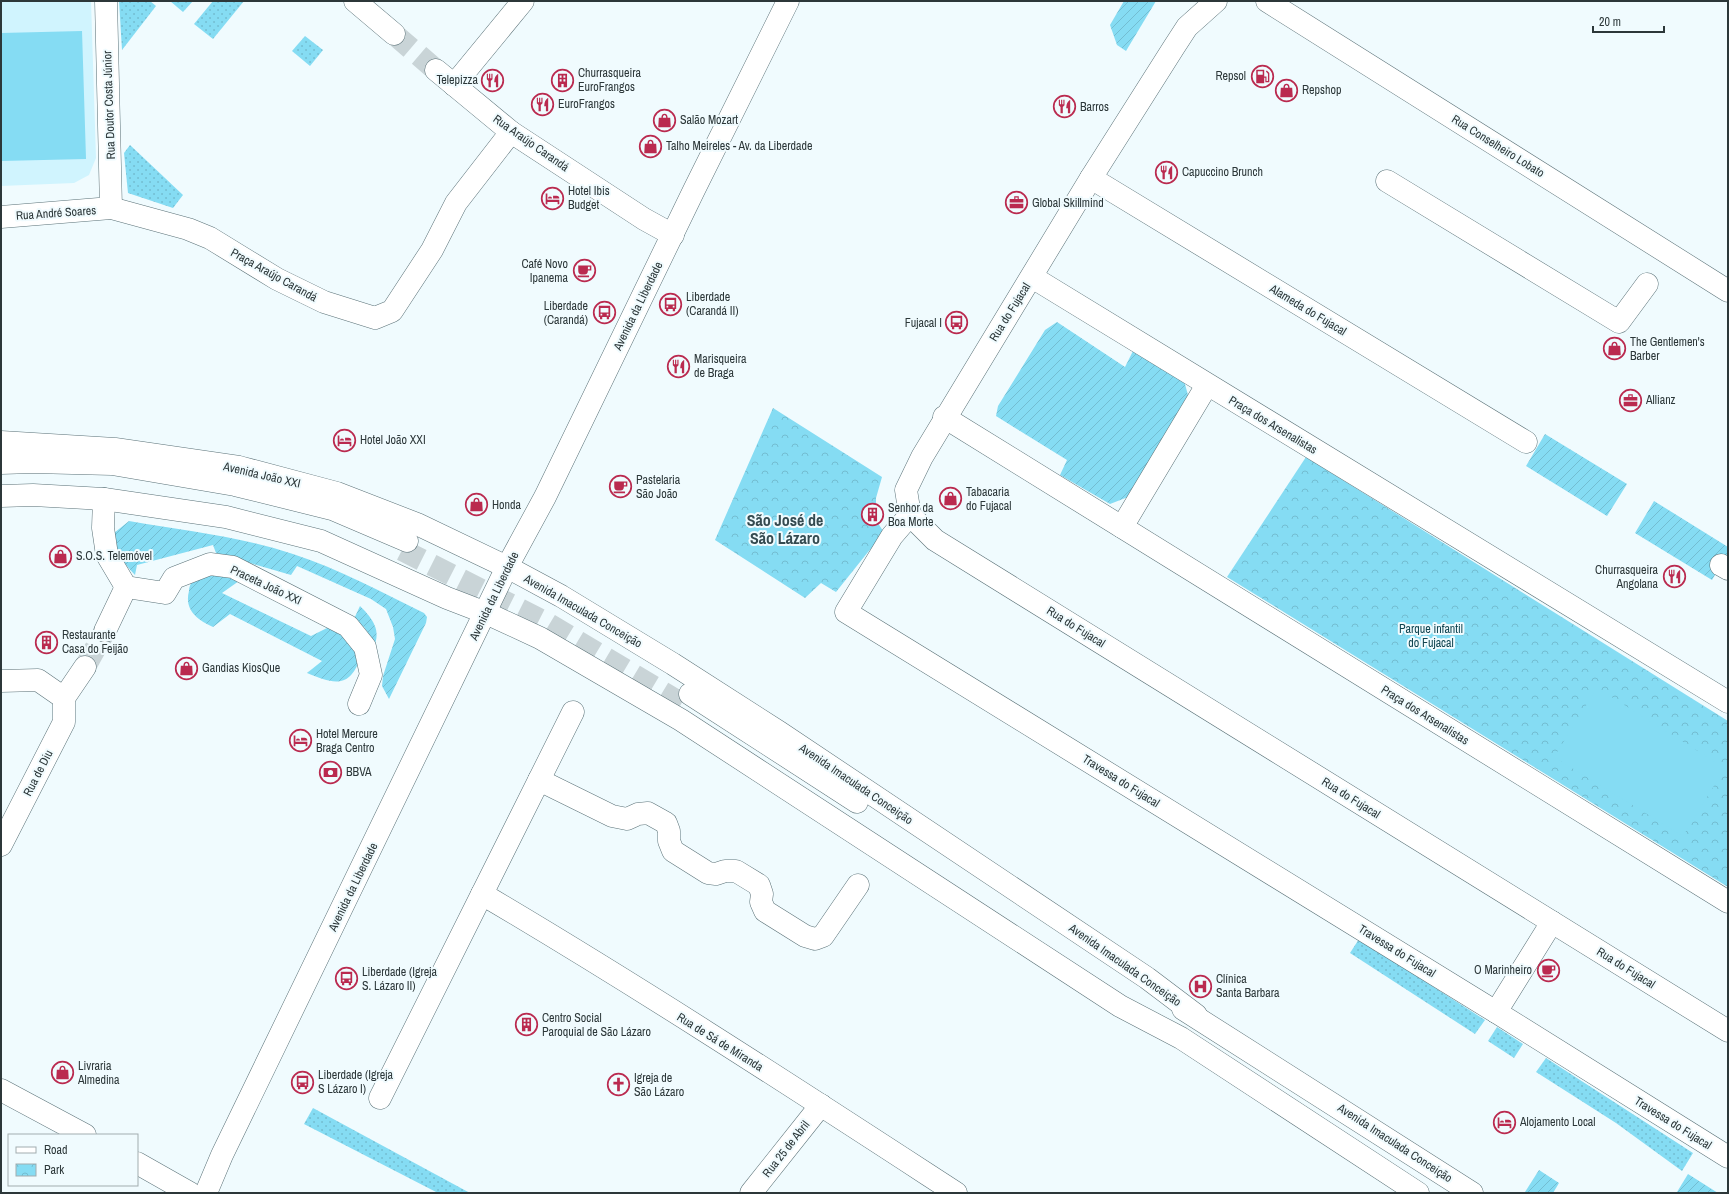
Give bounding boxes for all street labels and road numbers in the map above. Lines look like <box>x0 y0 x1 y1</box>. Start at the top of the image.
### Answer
street label: Rua Doutor Costa Júnior <box>99 50 119 160</box>
street label: Rua Araújo Carandá <box>490 111 573 175</box>
street label: Rua Conselheiro Lobato <box>1449 111 1547 181</box>
street label: Rua André Soares <box>15 202 97 224</box>
street label: Praça Araújo Carandá <box>228 245 321 306</box>
street label: Avenida da Liberdade <box>609 259 666 354</box>
street label: Rua do Fujacal <box>986 280 1034 344</box>
street label: Alameda do Fujacal <box>1266 280 1349 339</box>
street label: Praça dos Arsenalistas <box>1226 392 1320 458</box>
street label: Avenida João XXI <box>221 458 302 492</box>
street label: Avenida da Liberdade <box>465 549 522 644</box>
street label: Praceta João XXI <box>228 562 304 608</box>
street label: Avenida Imaculada Conceição <box>520 570 645 651</box>
street label: Rua do Fujacal <box>1044 603 1108 651</box>
street label: Praça dos Arsenalistas <box>1378 682 1472 748</box>
street label: Avenida Imaculada Conceição <box>795 739 916 828</box>
street label: Rua de Diu <box>20 747 56 799</box>
street label: Travessa do Fujacal <box>1079 751 1163 811</box>
street label: Rua do Fujacal <box>1319 774 1383 822</box>
street label: Avenida da Liberdade <box>324 840 381 935</box>
street label: Avenida Imaculada Conceição <box>1065 919 1184 1010</box>
street label: Travessa do Fujacal <box>1355 921 1439 981</box>
street label: Rua do Fujacal <box>1594 944 1658 992</box>
street label: Rua de Sá de Miranda <box>674 1009 767 1075</box>
street label: Travessa do Fujacal <box>1631 1093 1715 1153</box>
street label: Avenida Imaculada Conceição <box>1334 1099 1455 1186</box>
street label: Rua 25 de Abril <box>759 1117 813 1181</box>

